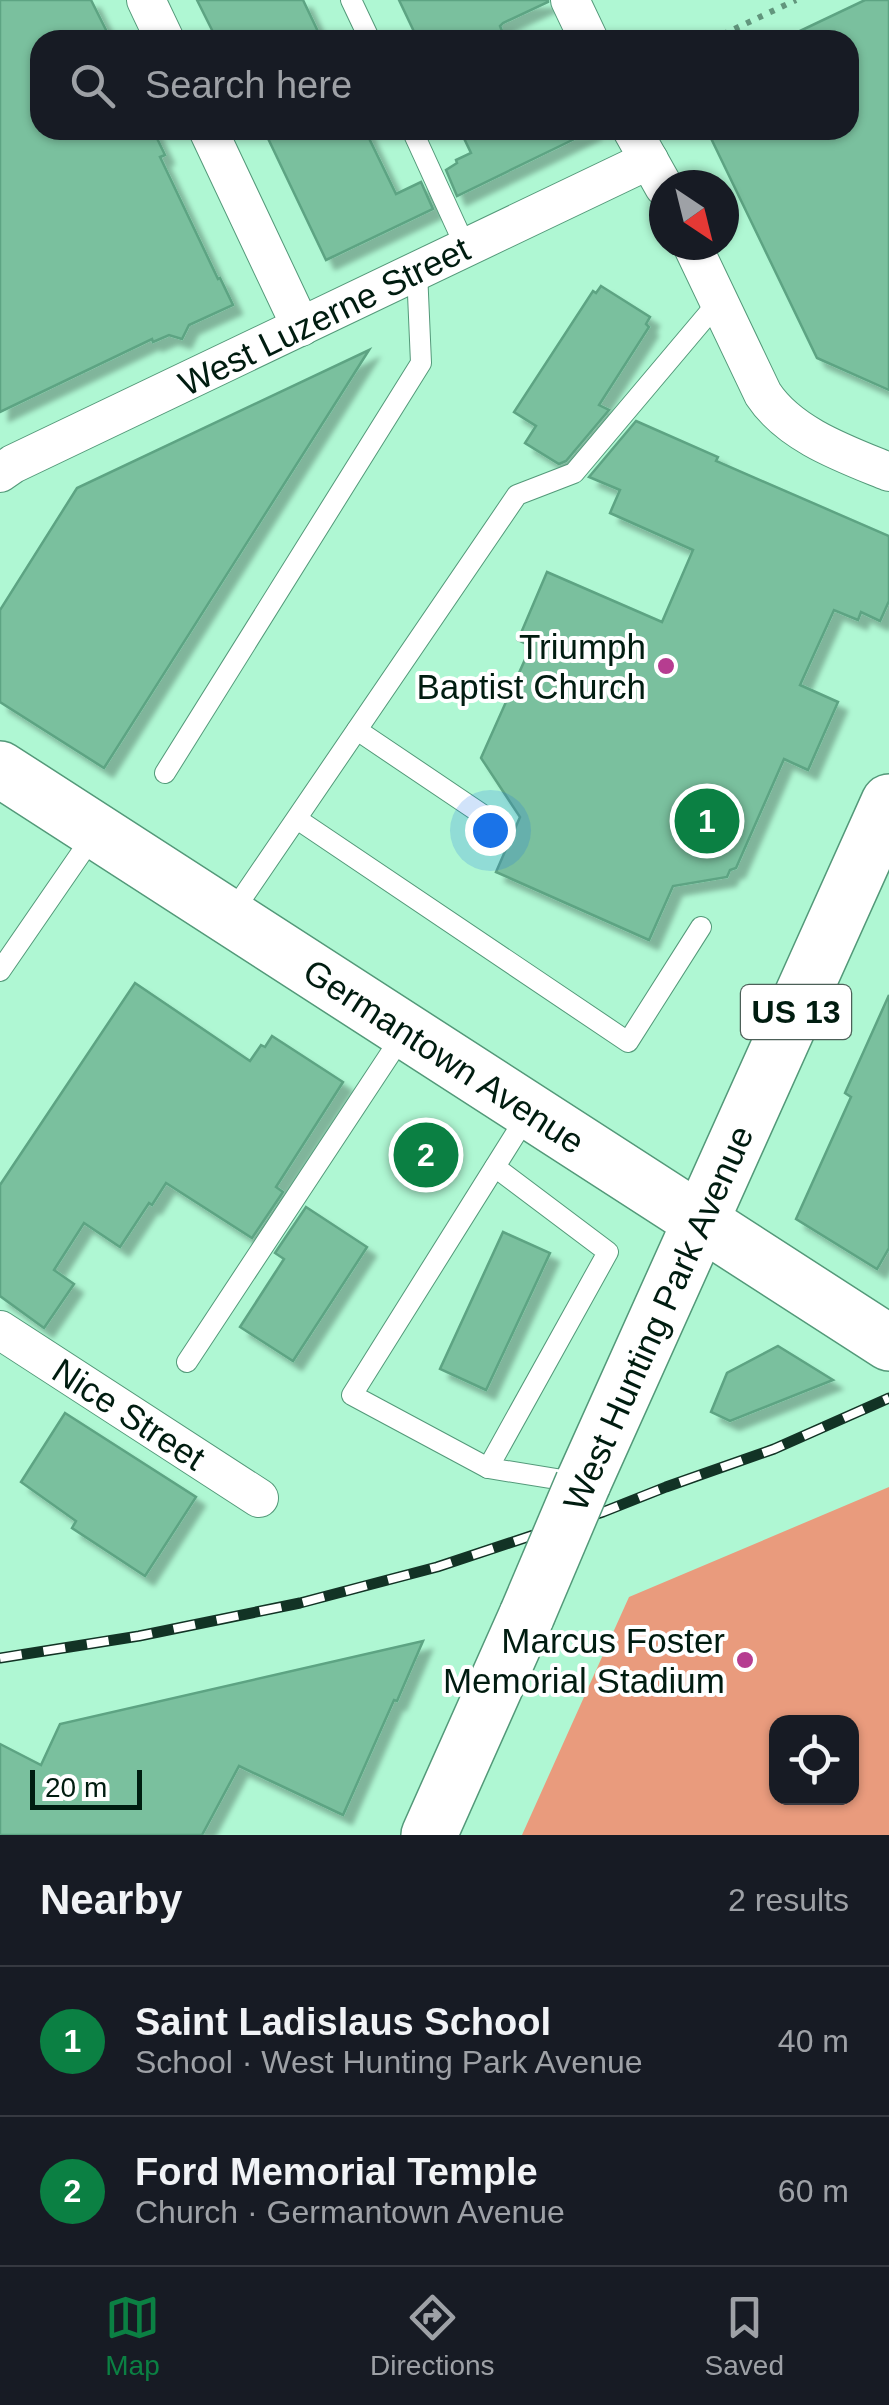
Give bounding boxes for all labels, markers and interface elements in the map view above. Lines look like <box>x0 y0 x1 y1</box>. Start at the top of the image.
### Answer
search box <box>30 30 859 140</box>
icon: search <box>65 58 120 113</box>
text: Search here <box>145 64 352 106</box>
north arrow <box>649 170 739 260</box>
street label: West Luzerne Street <box>172 229 476 403</box>
place label: Triumph Baptist Church <box>416 627 646 706</box>
marker: Triumph Baptist Church <box>655 655 677 677</box>
pin: 1 <box>674 784 740 858</box>
your location <box>465 805 516 856</box>
street label: Germantown Avenue <box>297 951 591 1161</box>
road number: US 13 <box>741 985 851 1039</box>
pin: 2 <box>394 1118 458 1192</box>
street label: West Hunting Park Avenue <box>555 1120 761 1516</box>
street label: Nice Street <box>46 1351 212 1478</box>
place label: Marcus Foster Memorial Stadium <box>443 1621 725 1700</box>
marker: Marcus Foster Memorial Stadium <box>734 1649 756 1671</box>
map controls <box>769 1715 859 1805</box>
button: locate <box>769 1715 859 1805</box>
scale bar <box>30 1765 142 1810</box>
text: 20 m <box>45 1772 107 1803</box>
text: Nearby <box>40 1876 182 1923</box>
text: 2 results <box>728 1882 849 1918</box>
text: Saint Ladislaus School <box>135 2001 551 2043</box>
text: 1 <box>64 2023 81 2059</box>
text: 40 m <box>778 2023 849 2059</box>
text: School · West Hunting Park Avenue <box>135 2044 643 2080</box>
text: Ford Memorial Temple <box>135 2151 538 2193</box>
text: 2 <box>64 2173 81 2209</box>
text: 60 m <box>778 2173 849 2209</box>
text: Church · Germantown Avenue <box>135 2194 565 2230</box>
tab: Map <box>105 2290 160 2382</box>
tab: Directions <box>370 2290 495 2382</box>
tab: Saved <box>705 2290 784 2382</box>

